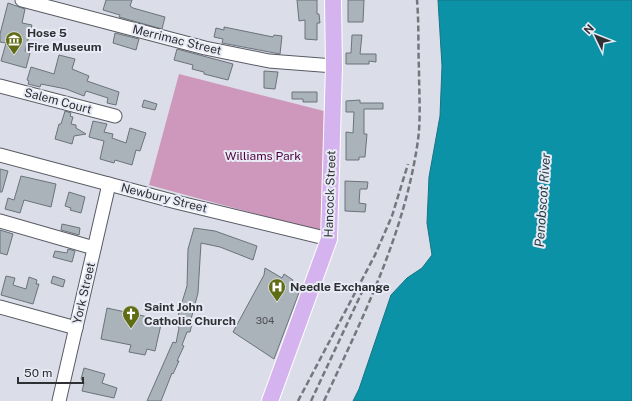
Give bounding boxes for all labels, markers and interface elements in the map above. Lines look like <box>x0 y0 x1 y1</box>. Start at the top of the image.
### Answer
north arrow <box>576 16 616 56</box>
street label: Merrimac Street <box>131 22 223 58</box>
text: N <box>581 22 596 36</box>
place label: Hose 5 Fire Museum <box>27 26 102 54</box>
museum icon: Hose 5 Fire Museum <box>4 30 24 55</box>
street label: Salem Court <box>23 85 94 117</box>
park label: Williams Park <box>225 149 301 163</box>
street label: Hancock Street <box>321 150 339 238</box>
water label: Penobscot River <box>532 152 553 248</box>
street label: Newbury Street <box>119 181 209 216</box>
street label: York Street <box>70 261 98 325</box>
hospital icon: Needle Exchange <box>267 277 287 302</box>
place label: Needle Exchange <box>290 280 390 294</box>
place label: Saint John Catholic Church <box>144 300 236 328</box>
church icon: Saint John Catholic Church <box>121 304 141 329</box>
house number: 304 <box>256 314 274 326</box>
scale bar <box>18 359 83 385</box>
text: 50 m <box>24 366 52 380</box>

